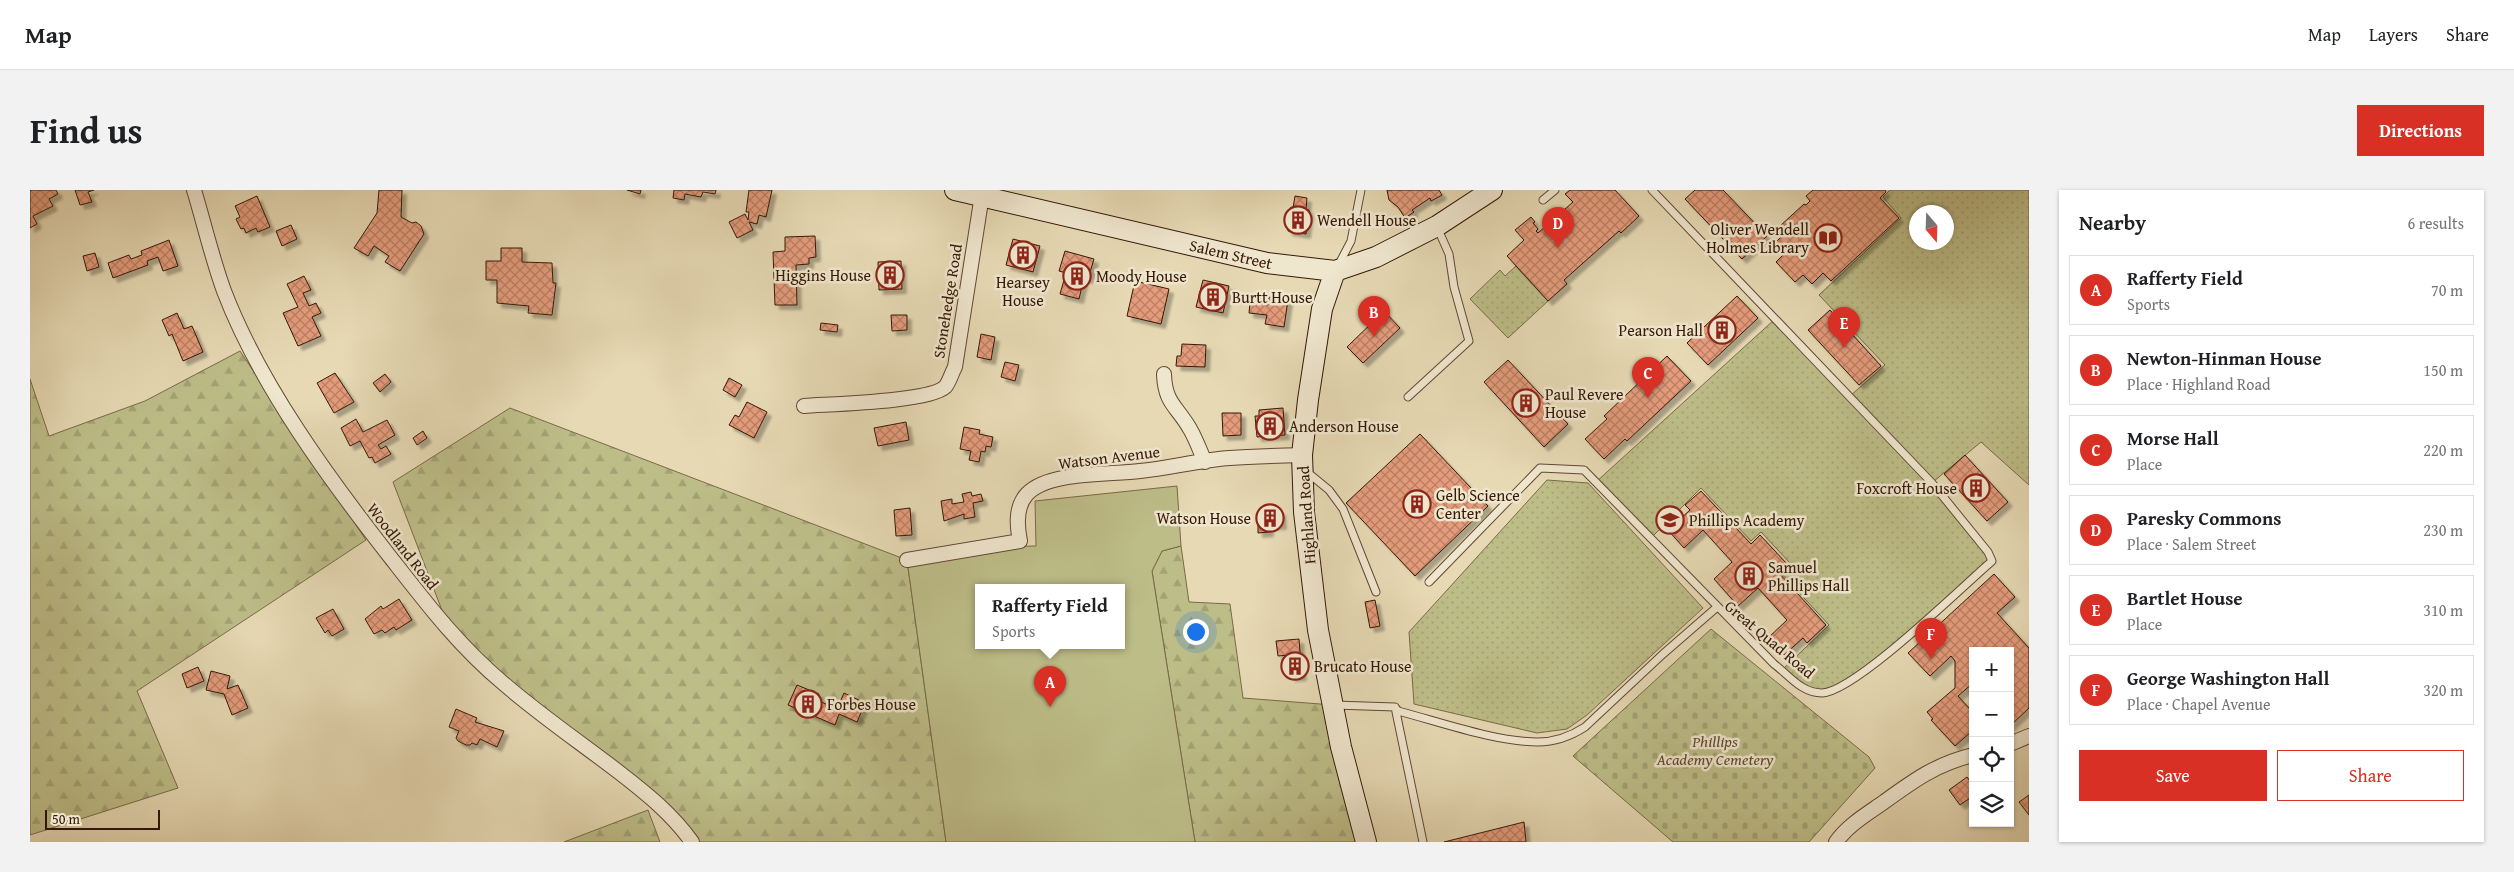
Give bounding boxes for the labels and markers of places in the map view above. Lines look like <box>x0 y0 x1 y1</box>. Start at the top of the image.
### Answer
building icon: Wendell House <box>1283 205 1313 235</box>
pin: D <box>1542 207 1574 248</box>
place label: Wendell House <box>1317 208 1416 232</box>
place label: Oliver Wendell Holmes Library <box>1706 217 1810 259</box>
library icon: Oliver Wendell Holmes Library <box>1813 223 1843 253</box>
building icon: Hearsey House <box>1008 240 1038 270</box>
building icon: Higgins House <box>875 260 905 290</box>
building icon: Moody House <box>1062 261 1092 291</box>
place label: Higgins House <box>775 263 871 287</box>
place label: Moody House <box>1096 264 1187 288</box>
place label: Hearsey House <box>996 270 1050 312</box>
building icon: Burtt House <box>1198 282 1228 312</box>
place label: Burtt House <box>1232 285 1312 309</box>
pin: B <box>1358 296 1390 337</box>
pin: E <box>1828 307 1860 348</box>
building icon: Pearson Hall <box>1707 315 1737 345</box>
place label: Pearson Hall <box>1619 318 1704 342</box>
pin: C <box>1632 357 1664 398</box>
place label: Paul Revere House <box>1545 382 1624 424</box>
building icon: Paul Revere House <box>1511 388 1541 418</box>
building icon: Anderson House <box>1255 411 1285 441</box>
place label: Anderson House <box>1289 414 1399 438</box>
building icon: Foxcroft House <box>1961 473 1991 503</box>
place label: Foxcroft House <box>1857 476 1957 500</box>
place label: Gelb Science Center <box>1436 483 1520 525</box>
building icon: Gelb Science Center <box>1402 489 1432 519</box>
building icon: Watson House <box>1255 503 1285 533</box>
school or university icon: Phillips Academy <box>1655 505 1685 535</box>
place label: Watson House <box>1156 506 1251 530</box>
place label: Phillips Academy <box>1689 508 1805 532</box>
place label: Samuel Phillips Hall <box>1768 555 1850 597</box>
building icon: Samuel Phillips Hall <box>1734 561 1764 591</box>
pin: F <box>1915 618 1947 659</box>
building icon: Brucato House <box>1280 651 1310 681</box>
place label: Brucato House <box>1314 654 1412 678</box>
pin: A <box>1034 666 1066 707</box>
building icon: Forbes House <box>793 689 823 719</box>
place label: Forbes House <box>827 692 916 716</box>

